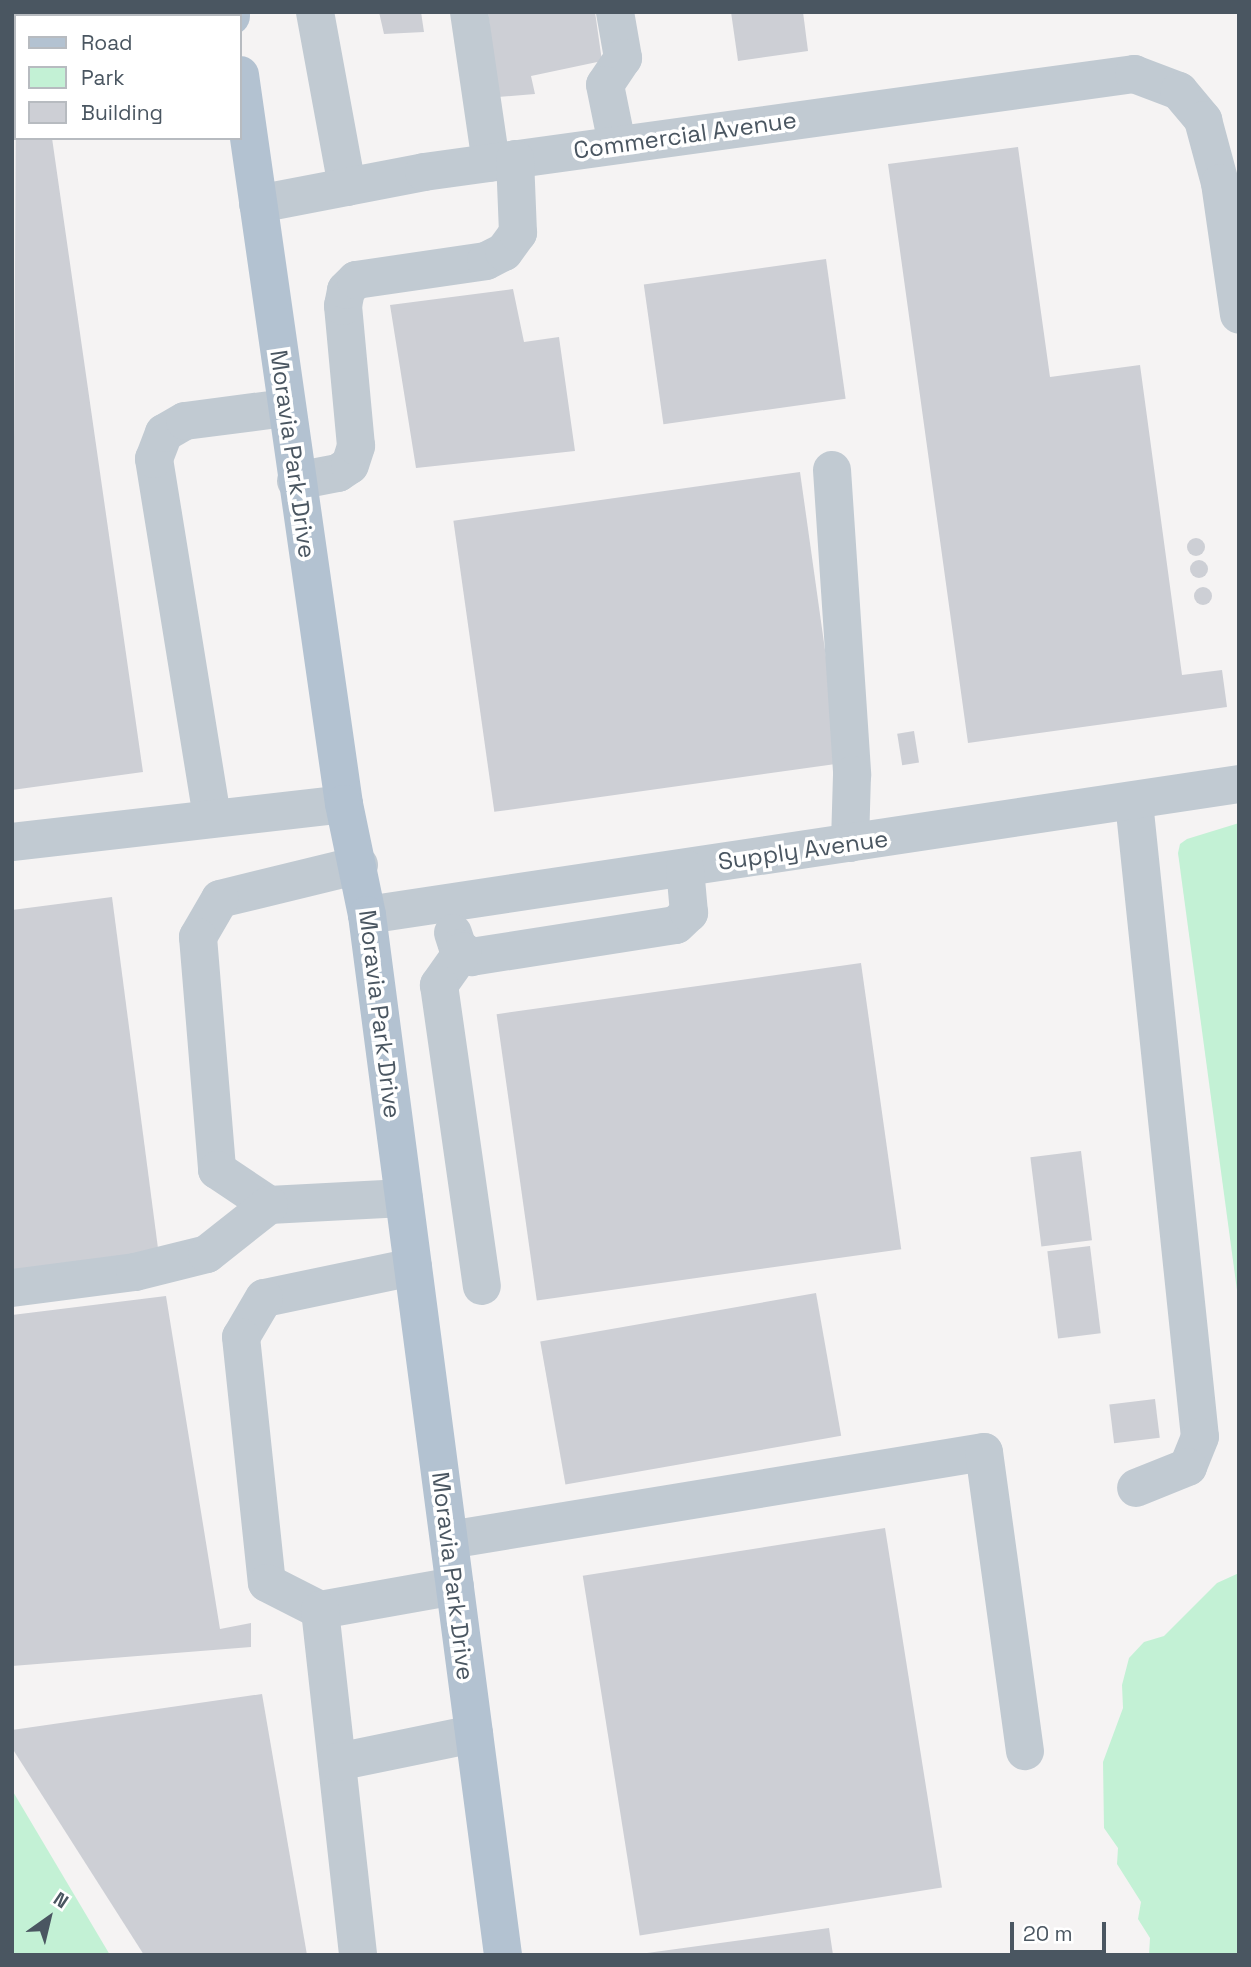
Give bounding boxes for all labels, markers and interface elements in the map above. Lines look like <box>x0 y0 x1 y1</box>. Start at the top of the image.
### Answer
legend <box>14 14 242 140</box>
text: Road <box>81 29 133 56</box>
text: Park <box>81 64 125 91</box>
text: Building <box>81 99 163 126</box>
street label: Commercial Avenue <box>571 105 799 165</box>
street label: Moravia Park Drive <box>264 348 322 560</box>
street label: Supply Avenue <box>716 824 890 876</box>
street label: Moravia Park Drive <box>353 908 407 1120</box>
street label: Moravia Park Drive <box>426 1470 480 1682</box>
north arrow <box>14 1883 84 1953</box>
text: N <box>49 1886 73 1914</box>
scale bar <box>1013 1908 1109 1952</box>
text: 20 m <box>1023 1920 1073 1947</box>

